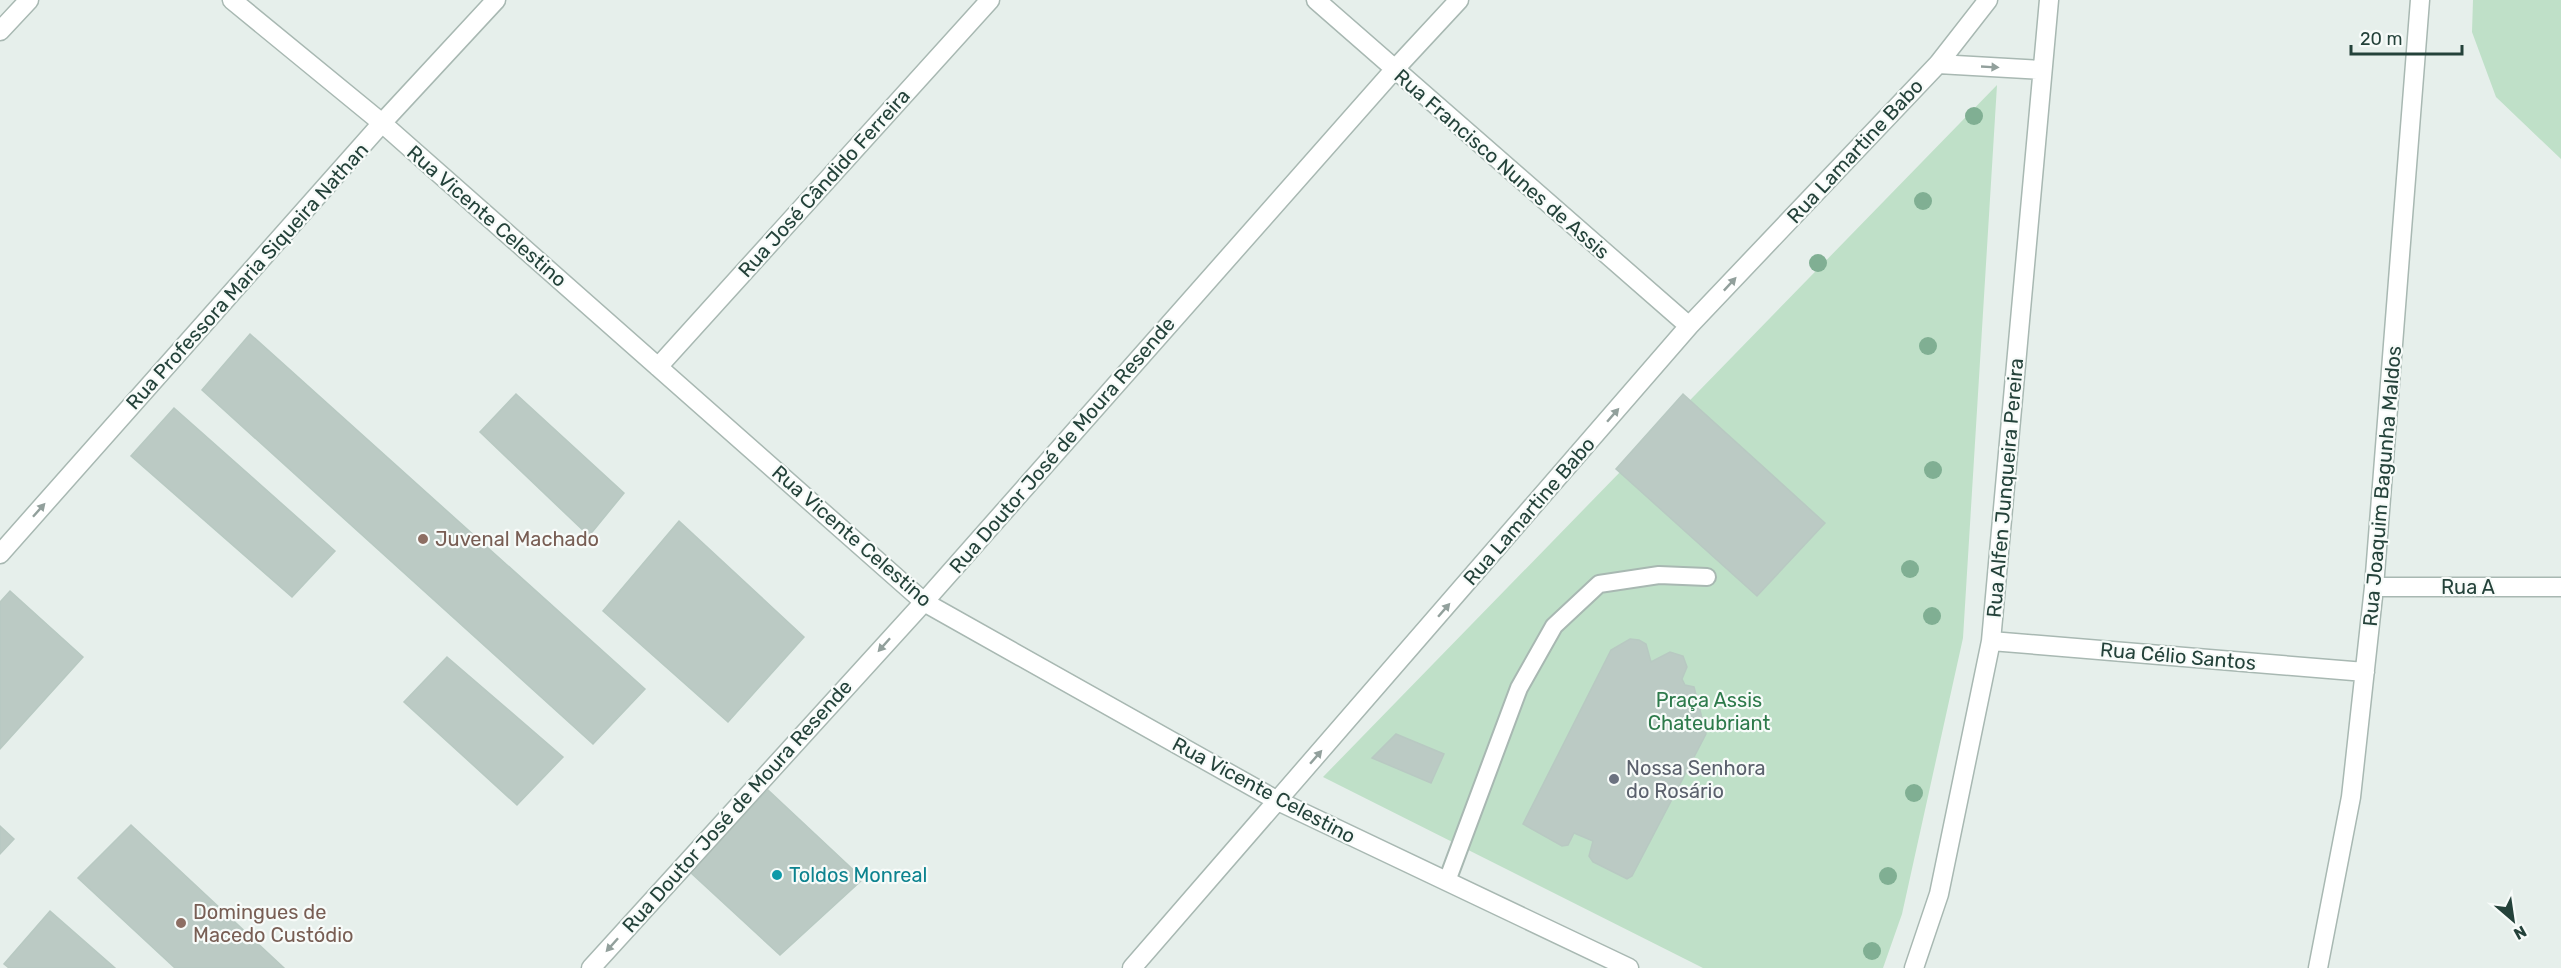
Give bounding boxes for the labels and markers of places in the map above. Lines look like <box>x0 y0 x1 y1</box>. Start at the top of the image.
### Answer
place label: Juvenal Machado <box>435 527 599 551</box>
marker: Juvenal Machado <box>416 532 430 546</box>
place label: Nossa Senhora do Rosário <box>1626 756 1766 803</box>
marker: Nossa Senhora do Rosário <box>1607 772 1621 786</box>
place label: Toldos Monreal <box>789 863 927 887</box>
marker: Toldos Monreal <box>770 868 784 882</box>
place label: Domingues de Macedo Custódio <box>193 900 354 947</box>
marker: Domingues de Macedo Custódio <box>174 916 188 930</box>

